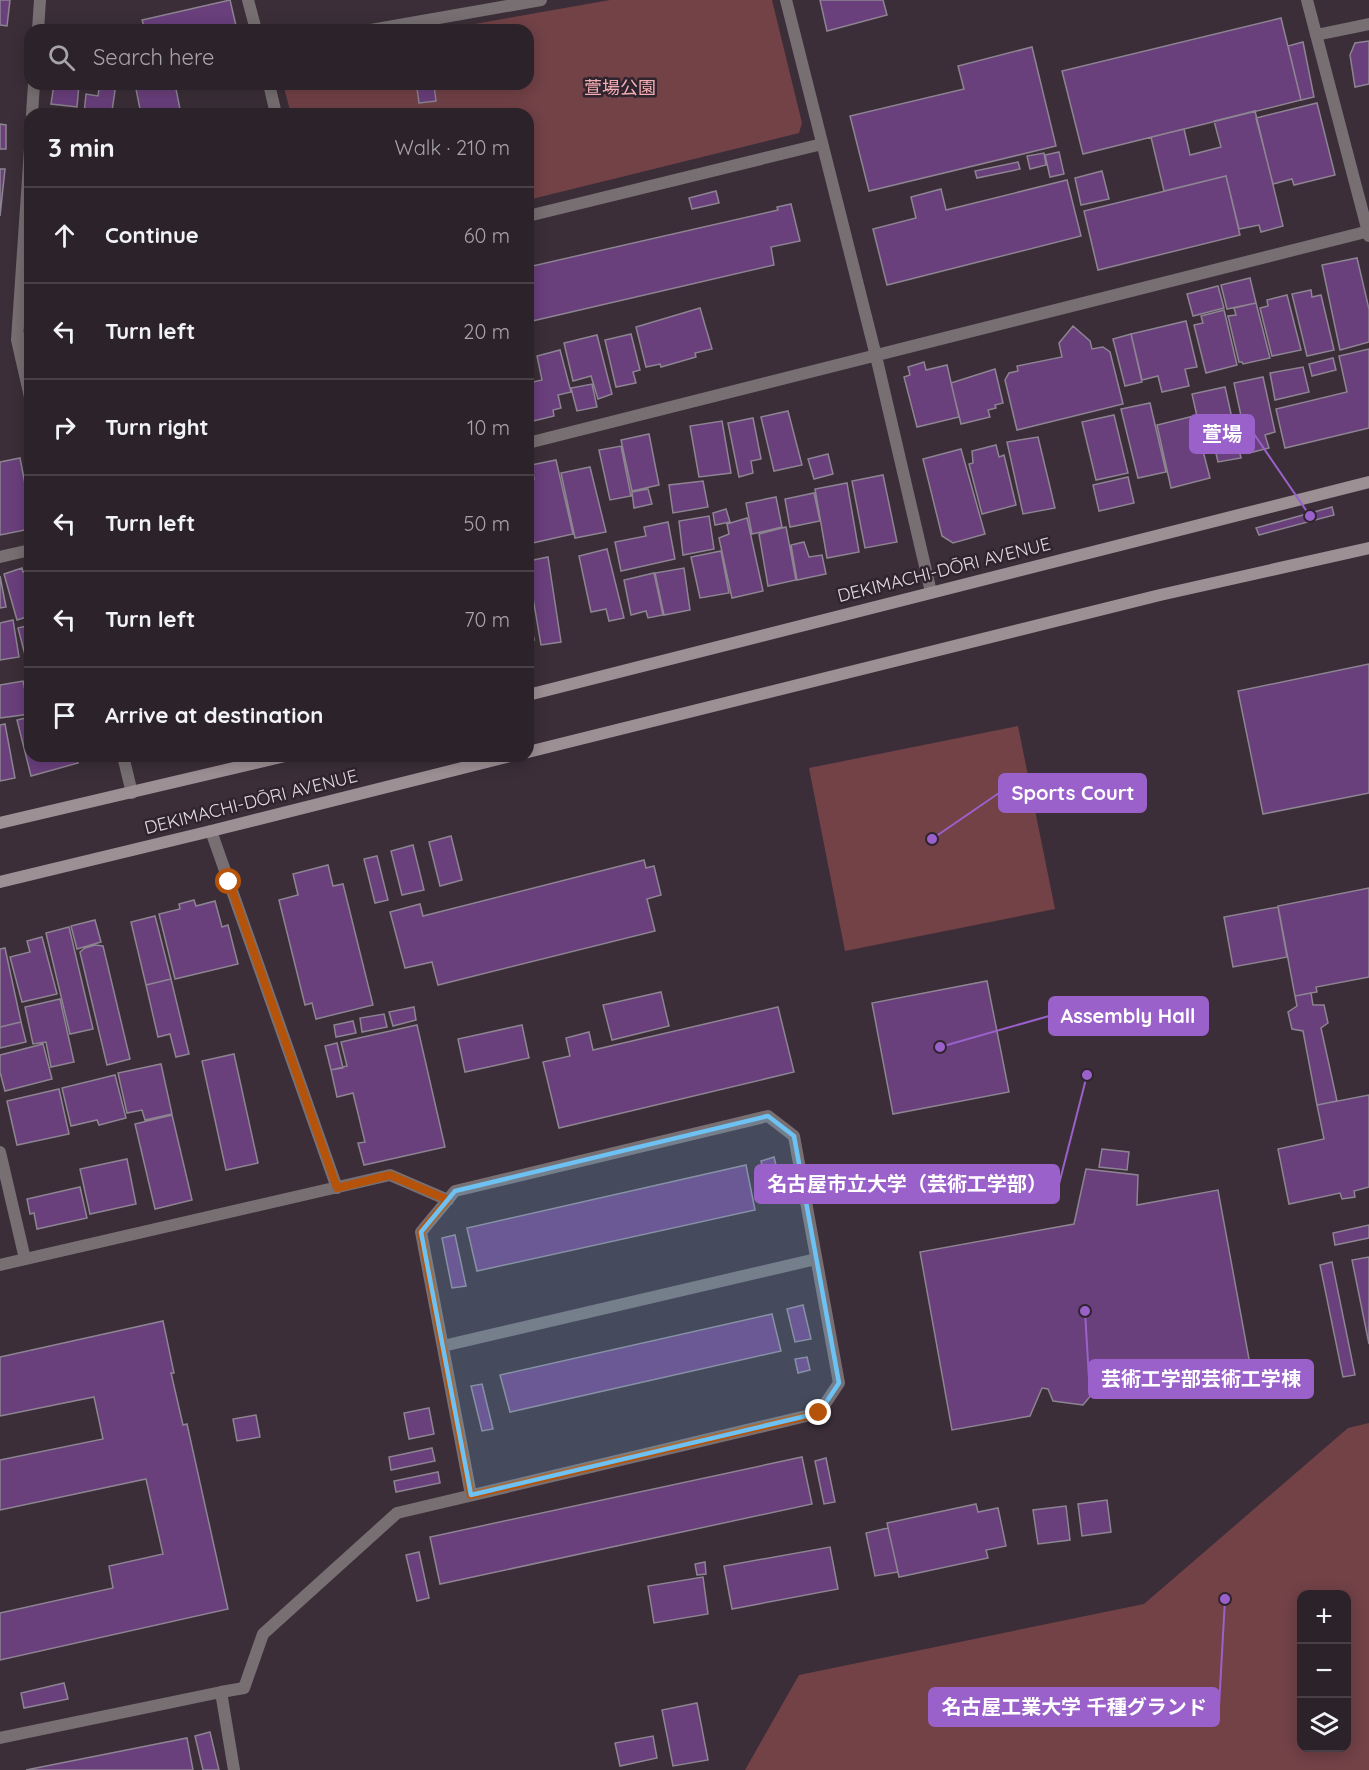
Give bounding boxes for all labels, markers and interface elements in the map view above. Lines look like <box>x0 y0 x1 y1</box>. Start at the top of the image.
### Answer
search box <box>24 24 534 90</box>
icon: search <box>45 41 78 74</box>
text: Search here <box>93 43 214 71</box>
park label: 萱場公園 <box>584 76 656 99</box>
text: 3 min <box>48 131 115 164</box>
text: Walk · 210 m <box>395 135 510 160</box>
icon: ahead <box>48 219 81 252</box>
text: Continue <box>105 221 199 249</box>
text: 60 m <box>464 223 510 248</box>
icon: left <box>48 315 81 348</box>
text: Turn left <box>105 317 195 345</box>
text: 20 m <box>463 319 510 344</box>
icon: right <box>48 411 81 444</box>
text: Turn right <box>105 413 209 441</box>
text: 10 m <box>467 415 510 440</box>
callout: 萱場 <box>1190 415 1254 453</box>
text: 萱場 <box>1202 421 1242 446</box>
icon: left <box>48 507 81 540</box>
text: Turn left <box>105 509 195 537</box>
text: 50 m <box>464 511 510 536</box>
street label: DEKIMACHI-DŌRI AVENUE <box>835 532 1053 607</box>
icon: left <box>48 603 81 636</box>
text: Turn left <box>105 605 195 633</box>
text: 70 m <box>464 607 510 632</box>
icon: arrive <box>48 699 81 732</box>
text: Arrive at destination <box>105 701 323 729</box>
street label: DEKIMACHI-DŌRI AVENUE <box>142 764 360 839</box>
callout: Sports Court <box>999 774 1146 812</box>
text: Sports Court <box>1011 780 1135 805</box>
route start <box>215 868 241 894</box>
callout: Assembly Hall <box>1049 997 1208 1035</box>
text: Assembly Hall <box>1060 1003 1196 1028</box>
callout: 名古屋市立大学（芸術工学部） <box>755 1165 1059 1203</box>
text: 名古屋市立大学（芸術工学部） <box>767 1171 1047 1196</box>
callout: 芸術工学部芸術工学棟 <box>1089 1360 1313 1398</box>
text: 芸術工学部芸術工学棟 <box>1101 1366 1301 1391</box>
route end <box>805 1399 831 1425</box>
map controls <box>1297 1590 1351 1752</box>
button: + <box>1297 1590 1351 1644</box>
button: − <box>1297 1644 1351 1698</box>
callout: 名古屋工業大学 千種グランド <box>929 1688 1219 1726</box>
text: 名古屋工業大学 千種グランド <box>941 1694 1207 1719</box>
button: layers <box>1297 1698 1351 1752</box>

